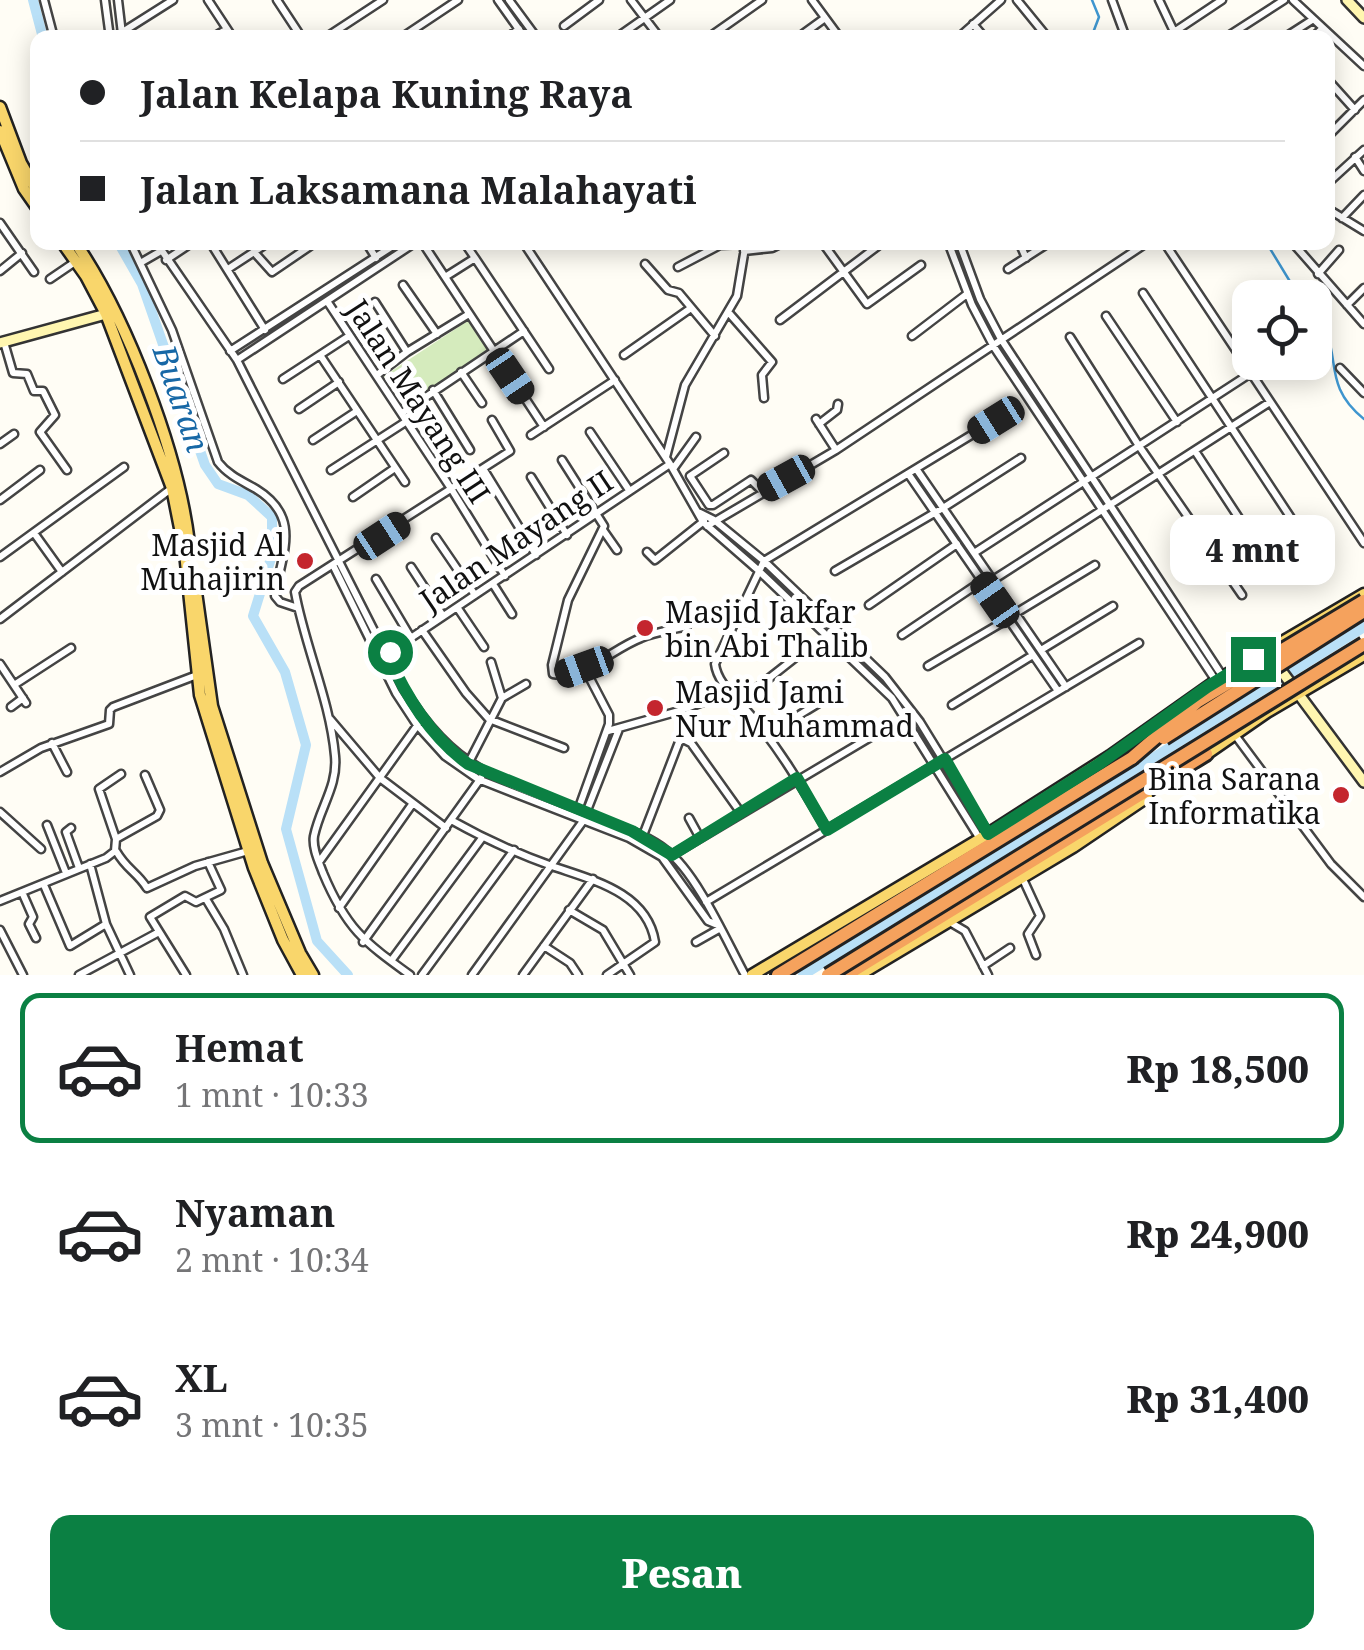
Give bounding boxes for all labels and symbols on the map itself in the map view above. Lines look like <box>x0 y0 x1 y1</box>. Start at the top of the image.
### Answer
street label: Jalan Mayang III <box>337 290 500 511</box>
water label: Buaran <box>143 338 220 457</box>
car <box>481 343 539 409</box>
car <box>963 391 1029 449</box>
car <box>752 450 820 506</box>
street label: Jalan Mayang II <box>411 460 621 620</box>
car <box>349 507 415 565</box>
callout: 4 mnt <box>1170 514 1336 584</box>
place label: Masjid Al Muhajirin <box>140 524 285 599</box>
marker: Masjid Al Muhajirin <box>294 550 316 572</box>
car <box>966 567 1024 633</box>
place label: Masjid Jakfar bin Abi Thalib <box>665 591 869 666</box>
marker: Masjid Jakfar bin Abi Thalib <box>634 617 656 639</box>
route start <box>368 630 413 675</box>
route end <box>1231 637 1276 682</box>
car <box>551 643 617 691</box>
place label: Masjid Jami Nur Muhammad <box>675 671 914 746</box>
marker: Masjid Jami Nur Muhammad <box>644 697 666 719</box>
place label: Bina Sarana Informatika <box>1148 758 1321 833</box>
marker: Bina Sarana Informatika <box>1330 784 1352 806</box>

